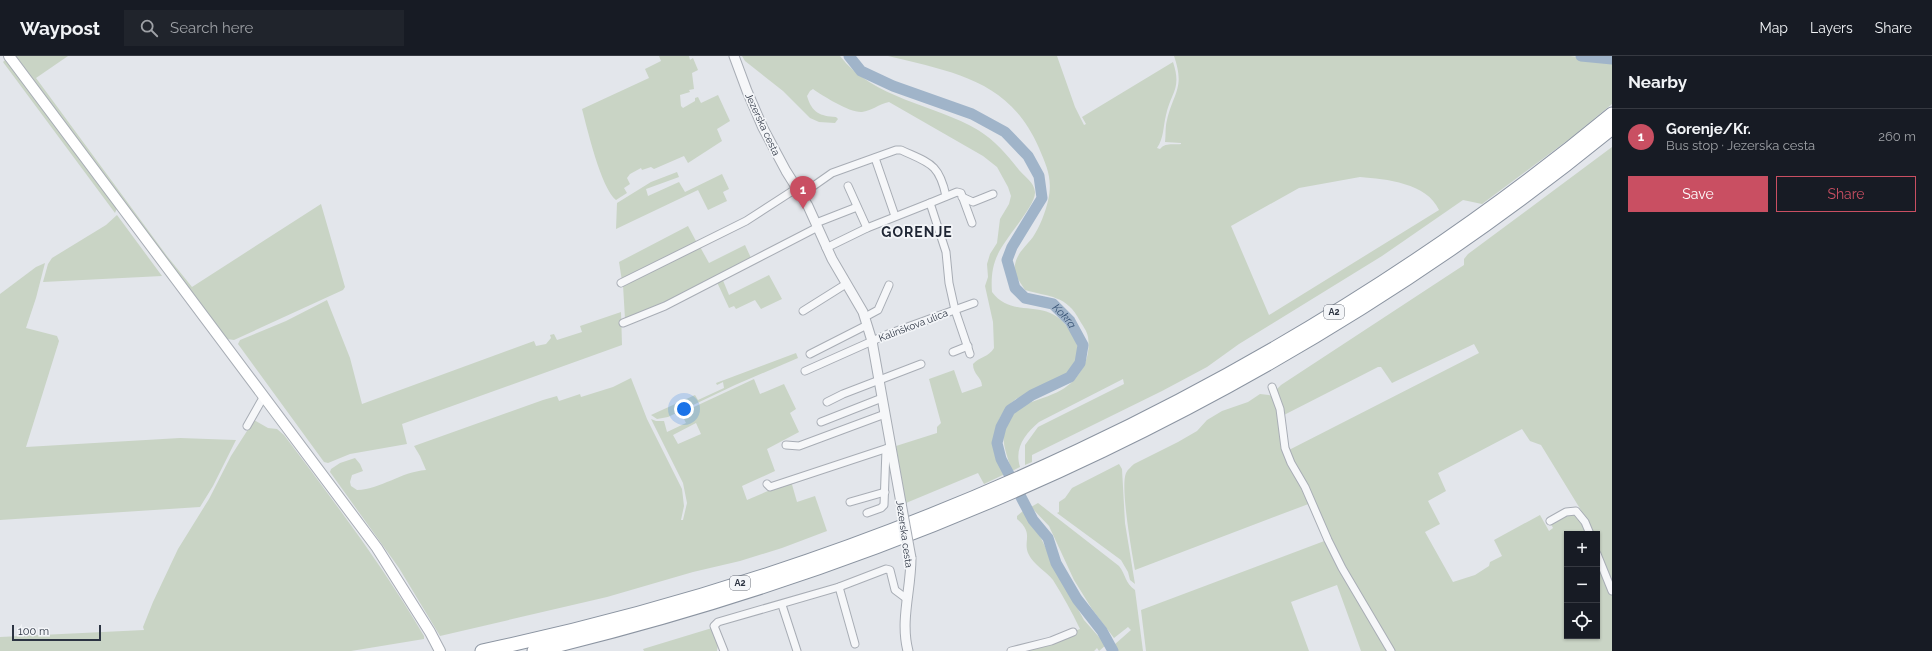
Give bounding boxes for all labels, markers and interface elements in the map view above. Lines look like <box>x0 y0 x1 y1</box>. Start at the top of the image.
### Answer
search box <box>124 10 404 46</box>
text: Waypost <box>20 17 100 39</box>
icon: search <box>138 17 160 39</box>
text: Search here <box>170 19 253 37</box>
text: Map <box>1760 20 1788 36</box>
text: Layers <box>1810 20 1853 36</box>
text: Share <box>1875 20 1912 36</box>
text: Nearby <box>1628 72 1687 92</box>
street label: Jezerska cesta <box>743 91 782 157</box>
text: Gorenje/Kr. <box>1666 120 1751 138</box>
text: 1 <box>1638 129 1644 144</box>
text: 260 m <box>1878 129 1916 144</box>
text: Bus stop · Jezerska cesta <box>1666 138 1815 153</box>
pin: 1 <box>790 176 816 209</box>
button: Save <box>1628 176 1768 212</box>
button: Share <box>1776 176 1916 212</box>
district label: GORENJE <box>881 224 953 240</box>
water label: Kokra <box>1050 301 1079 331</box>
road number: A2 <box>1324 305 1344 319</box>
street label: Kalinškova ulica <box>877 307 949 344</box>
your location <box>674 399 694 419</box>
street label: Jezerska cesta <box>894 500 915 568</box>
map controls <box>1564 531 1600 639</box>
button: + <box>1564 531 1600 567</box>
button: − <box>1564 567 1600 603</box>
road number: A2 <box>730 576 750 590</box>
button: locate <box>1564 603 1600 639</box>
scale bar <box>12 623 101 642</box>
text: 100 m <box>18 625 49 638</box>

